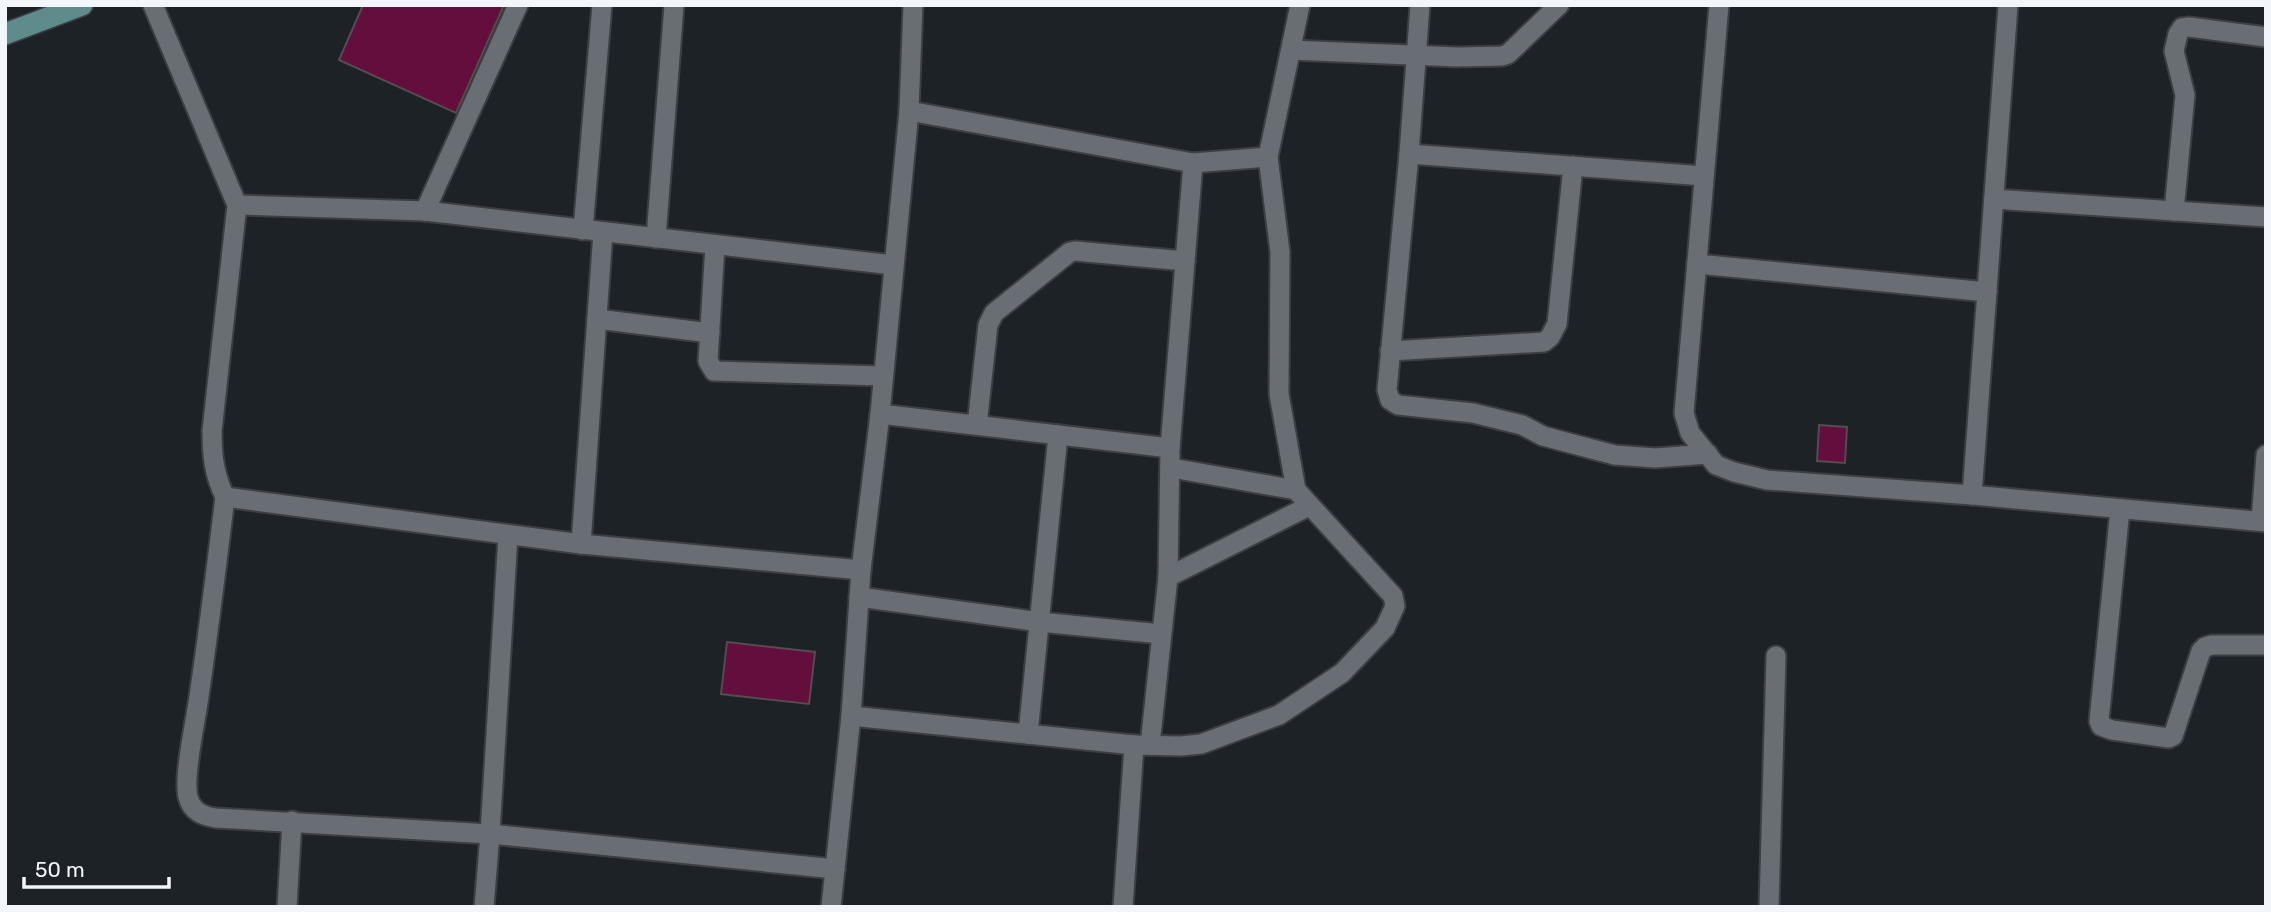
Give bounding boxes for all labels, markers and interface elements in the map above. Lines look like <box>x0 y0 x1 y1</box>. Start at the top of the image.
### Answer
scale bar <box>24 846 170 890</box>
text: 50 m <box>35 857 85 882</box>

